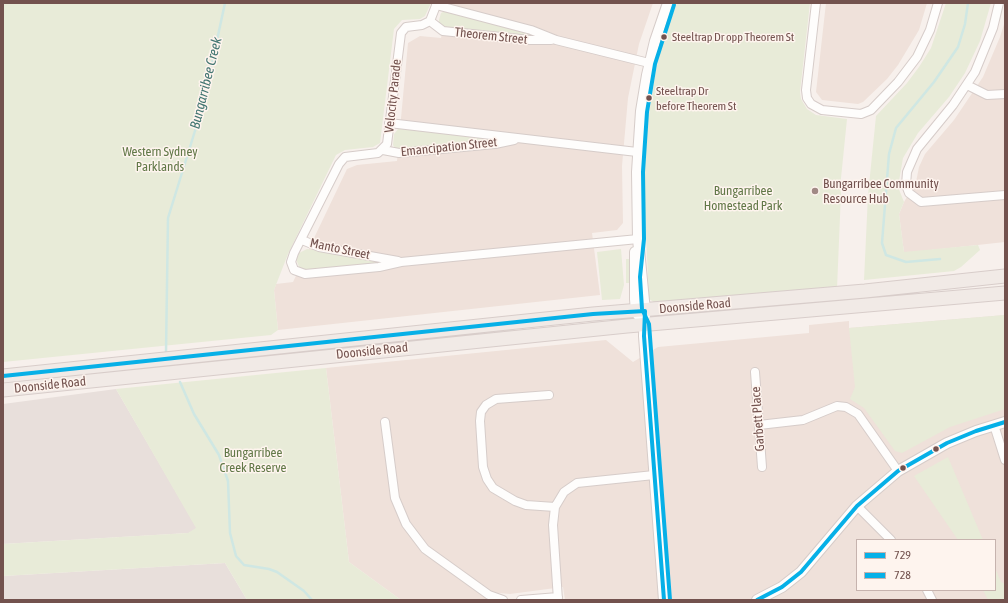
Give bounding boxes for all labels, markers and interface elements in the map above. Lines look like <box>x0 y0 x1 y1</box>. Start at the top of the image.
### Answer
street label: Theorem Street <box>454 24 528 48</box>
place label: Steeltrap Dr opp Theorem St <box>672 30 794 44</box>
marker: Steeltrap Dr opp Theorem St <box>659 32 669 42</box>
water label: Bungarribee Creek <box>186 35 226 131</box>
street label: Velocity Parade <box>381 58 405 134</box>
place label: Steeltrap Dr before Theorem St <box>656 84 736 112</box>
marker: Steeltrap Dr before Theorem St <box>644 93 654 103</box>
street label: Emancipation Street <box>400 134 498 160</box>
park label: Western Sydney Parklands <box>122 144 198 175</box>
place label: Bungarribee Community Resource Hub <box>823 176 939 207</box>
park label: Bungarribee Homestead Park <box>704 183 782 214</box>
marker: Bungarribee Community Resource Hub <box>810 186 820 196</box>
street label: Manto Street <box>309 235 371 263</box>
street label: Doonside Road <box>658 295 732 317</box>
street label: Doonside Road <box>335 339 409 363</box>
street label: Doonside Road <box>13 373 87 397</box>
street label: Garbett Place <box>748 386 768 452</box>
unlabelled marker <box>931 444 941 454</box>
park label: Bungarribee Creek Reserve <box>220 445 286 476</box>
unlabelled marker <box>898 463 908 473</box>
legend <box>856 539 996 591</box>
text: 729 <box>894 548 911 562</box>
text: 728 <box>894 568 911 582</box>

